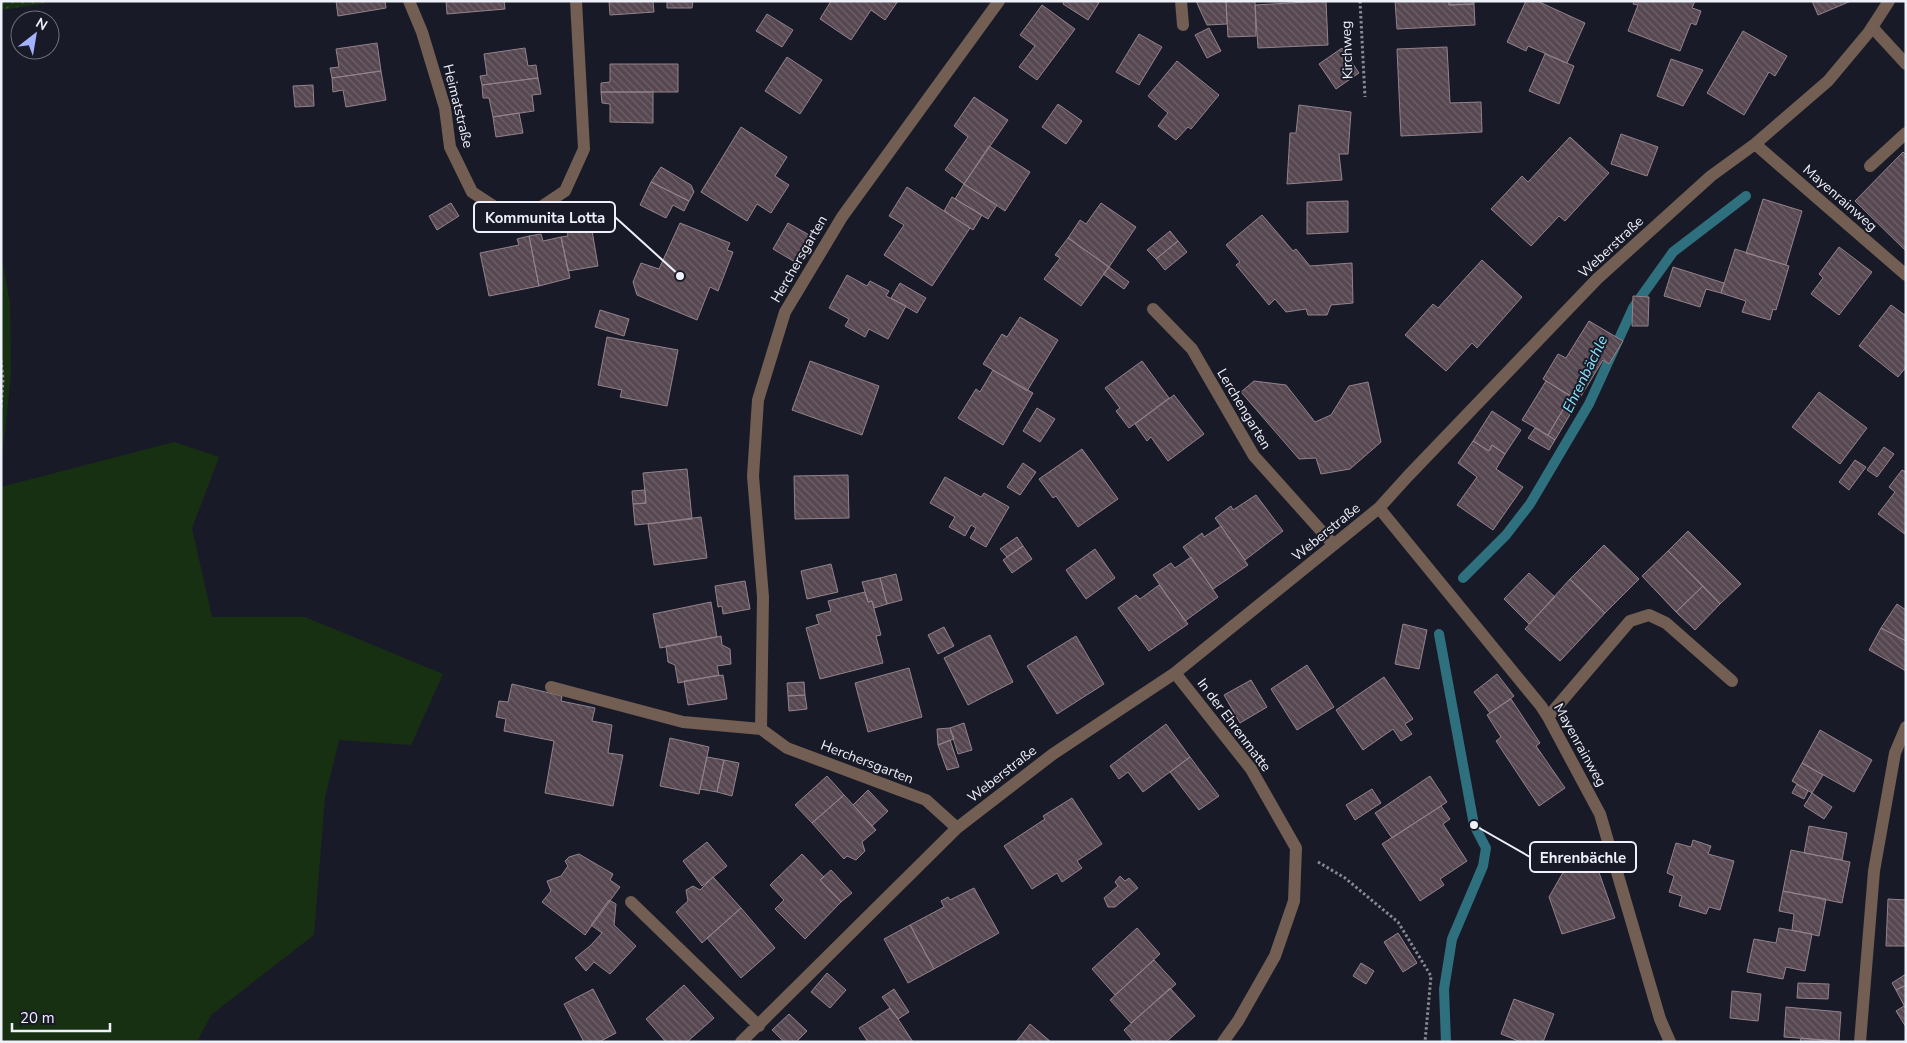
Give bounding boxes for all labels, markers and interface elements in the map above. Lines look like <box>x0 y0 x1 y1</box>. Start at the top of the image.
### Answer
north arrow <box>10 10 60 60</box>
text: N <box>32 13 51 35</box>
street label: Kirchweg <box>1336 20 1358 80</box>
street label: Heimatstraße <box>438 62 478 150</box>
street label: Mayenrainweg <box>1799 160 1881 236</box>
callout: Kommunita Lotta <box>474 202 615 232</box>
text: Kommunita Lotta <box>485 208 605 228</box>
street label: Herchersgarten <box>766 212 832 306</box>
street label: Weberstraße <box>1574 212 1648 282</box>
water label: Ehrenbächle <box>1558 332 1612 416</box>
street label: Lerchengarten <box>1212 365 1276 453</box>
street label: Weberstraße <box>1288 499 1364 565</box>
street label: In der Ehrenmatte <box>1193 674 1275 776</box>
street label: Mayenrainweg <box>1549 700 1611 790</box>
street label: Herchersgarten <box>818 736 916 788</box>
street label: Weberstraße <box>964 741 1040 807</box>
callout: Ehrenbächle <box>1530 842 1636 872</box>
text: Ehrenbächle <box>1540 848 1626 868</box>
scale bar <box>12 1000 110 1032</box>
text: 20 m <box>20 1008 55 1028</box>

